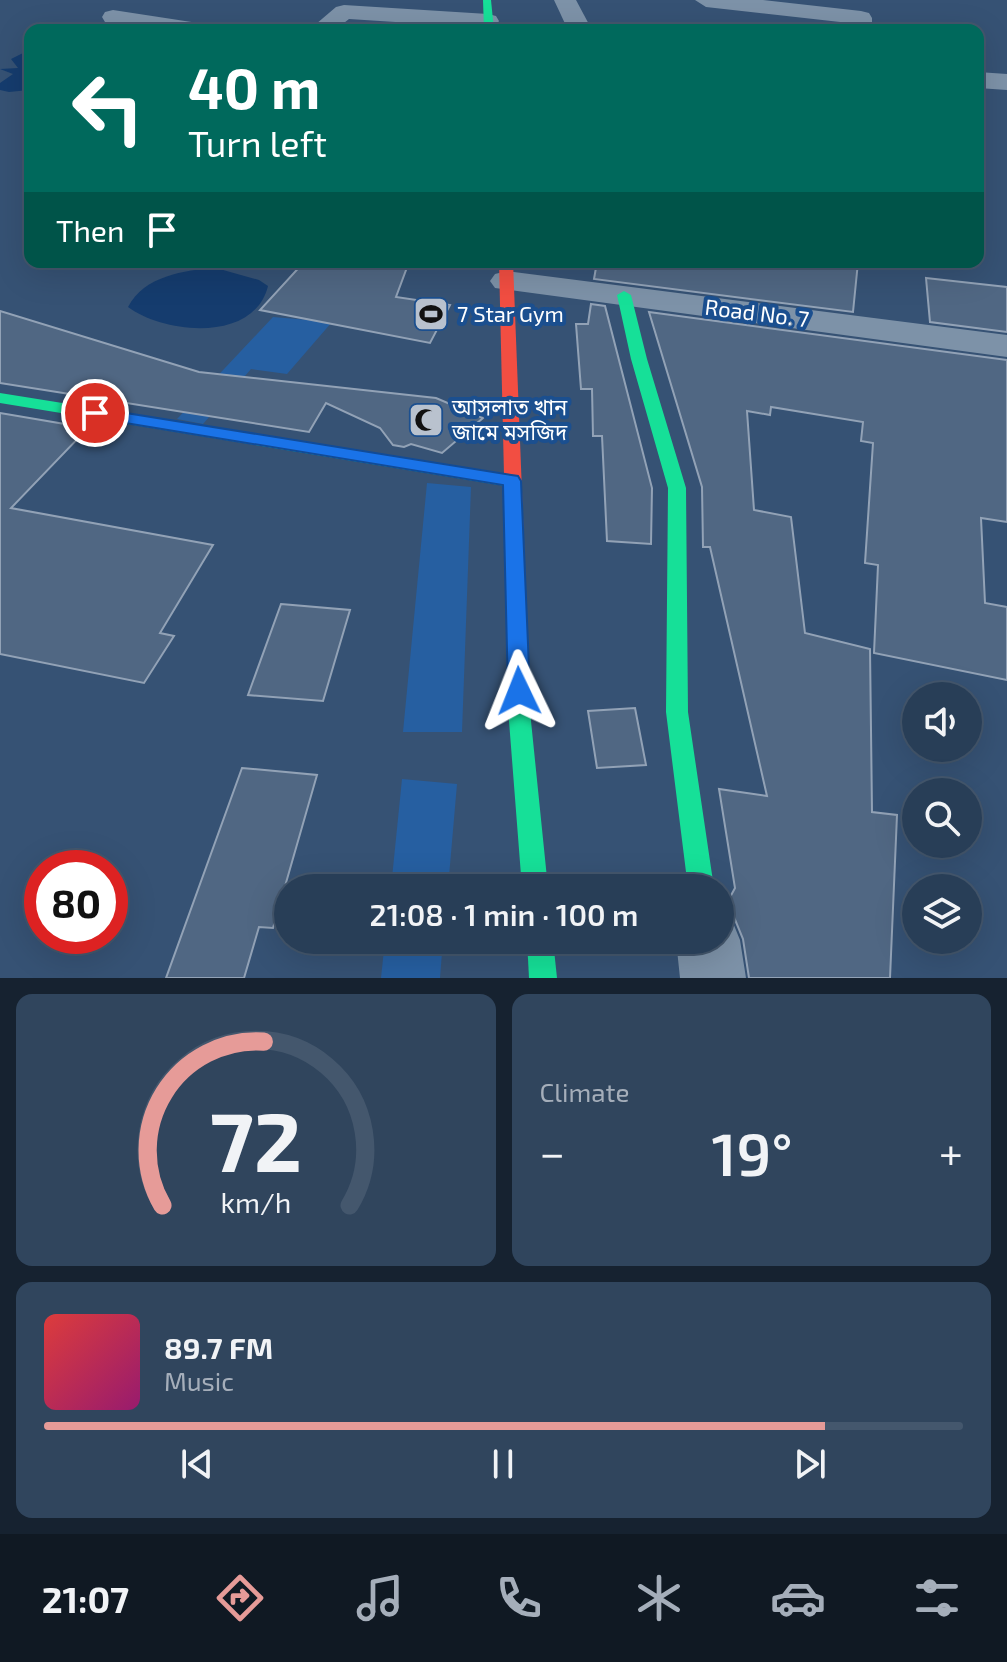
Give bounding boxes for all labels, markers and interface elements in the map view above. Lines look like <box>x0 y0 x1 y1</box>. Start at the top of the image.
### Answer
text: 40 m <box>188 53 320 120</box>
icon: left <box>56 56 160 160</box>
text: Turn left <box>188 121 327 164</box>
icon: arrive <box>140 208 184 252</box>
text: Then <box>56 212 124 248</box>
street label: Road No. 7 <box>704 293 811 331</box>
sports icon: 7 Star Gym <box>412 295 450 333</box>
place label: 7 Star Gym <box>457 300 564 326</box>
pin <box>61 379 129 447</box>
icon: arrive <box>73 391 117 435</box>
place label: আসলাত খান জামে মসজিদ <box>451 393 568 444</box>
mosque icon: আসলাত খান জামে মসজিদ <box>407 401 445 439</box>
position arrow <box>477 649 561 733</box>
map controls <box>902 682 982 954</box>
button: sound <box>902 682 982 762</box>
button: search <box>902 778 982 858</box>
speed limit sign: 80 <box>24 850 128 954</box>
button: layers <box>902 874 982 954</box>
text: 21:08 · 1 min · 100 m <box>370 896 638 932</box>
text: Climate <box>540 1076 629 1107</box>
text: 72 <box>210 1089 302 1189</box>
text: 19° <box>711 1116 793 1188</box>
text: − <box>540 1125 565 1178</box>
text: + <box>939 1125 963 1178</box>
text: km/h <box>220 1184 291 1219</box>
text: 89.7 FM <box>164 1329 273 1365</box>
text: Music <box>164 1365 234 1396</box>
icon: previous <box>175 1442 219 1486</box>
icon: pause <box>481 1442 525 1486</box>
icon: next <box>788 1442 832 1486</box>
icon: directions <box>212 1570 268 1626</box>
icon: music <box>352 1570 408 1626</box>
icon: phone <box>491 1570 547 1626</box>
icon: climate <box>631 1570 687 1626</box>
icon: car <box>770 1570 826 1626</box>
icon: filters <box>909 1570 965 1626</box>
text: 21:07 <box>42 1577 129 1620</box>

